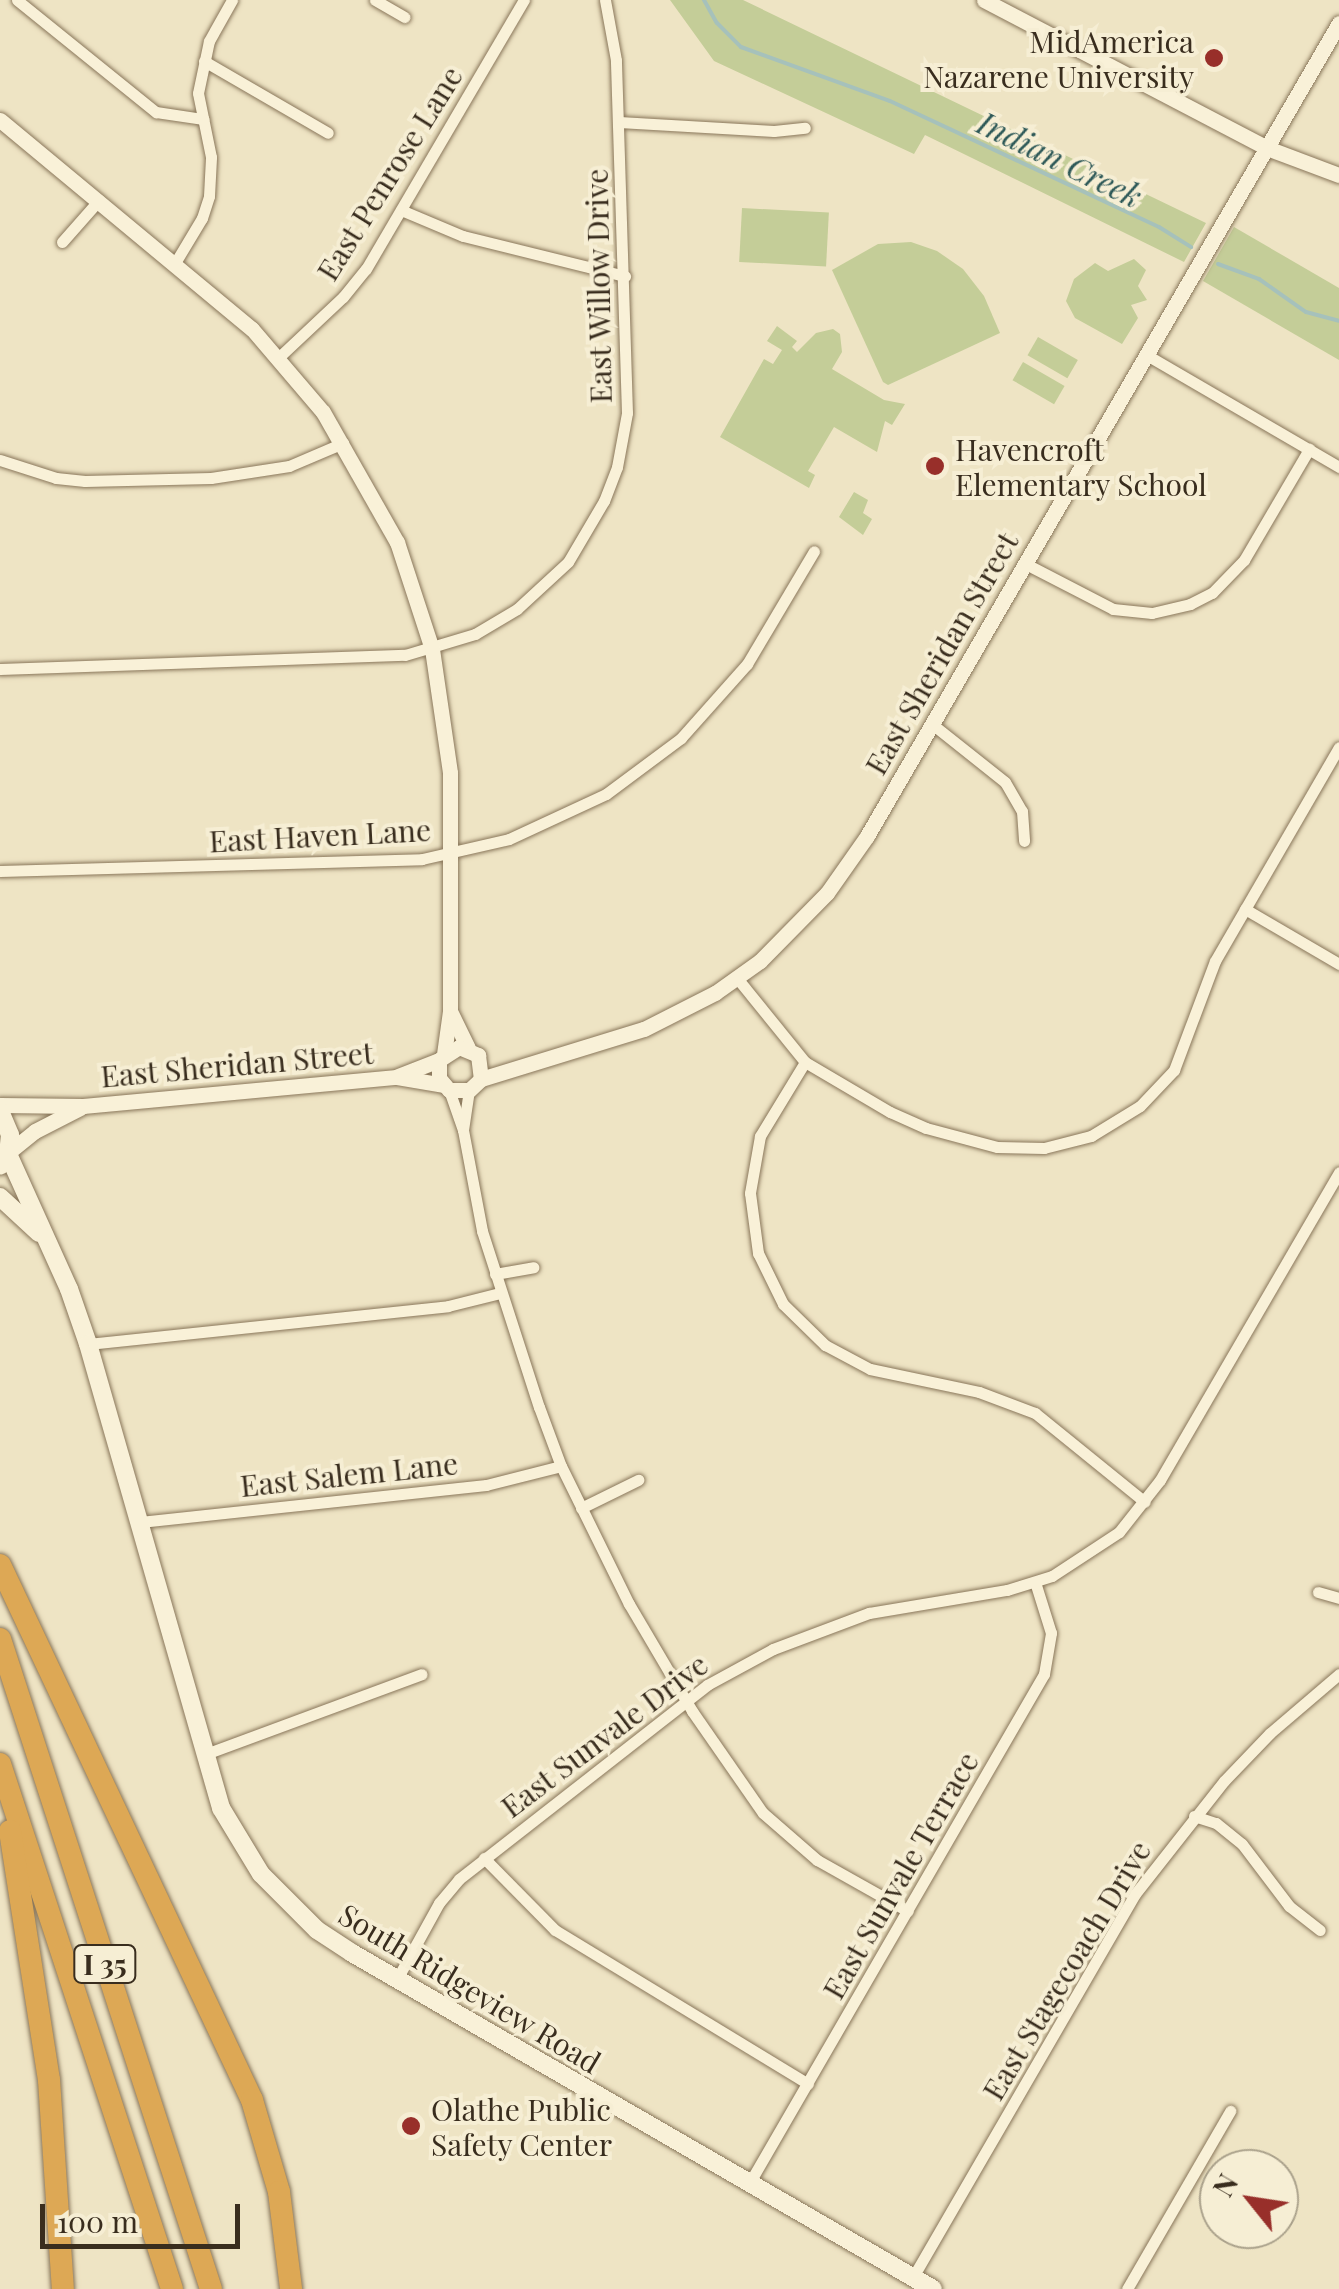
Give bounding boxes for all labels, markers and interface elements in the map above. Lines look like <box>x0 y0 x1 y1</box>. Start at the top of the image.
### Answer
place label: MidAmerica Nazarene University <box>923 23 1194 94</box>
marker: MidAmerica Nazarene University <box>1203 47 1225 69</box>
street label: East Penrose Lane <box>309 59 469 287</box>
water label: Indian Creek <box>972 103 1148 215</box>
street label: East Willow Drive <box>578 167 618 405</box>
place label: Havencroft Elementary School <box>955 431 1208 502</box>
marker: Havencroft Elementary School <box>924 455 946 477</box>
street label: East Sheridan Street <box>857 525 1025 781</box>
street label: East Haven Lane <box>208 811 432 859</box>
street label: East Sheridan Street <box>99 1034 375 1094</box>
street label: East Salem Lane <box>238 1445 460 1503</box>
street label: East Sunvale Drive <box>493 1645 715 1825</box>
street label: East Sunvale Terrace <box>814 1745 986 2005</box>
street label: East Stagecoach Drive <box>974 1834 1158 2106</box>
street label: South Ridgeview Road <box>332 1895 608 2081</box>
road number: I 35 <box>72 1941 138 1987</box>
place label: Olathe Public Safety Center <box>431 2091 613 2162</box>
marker: Olathe Public Safety Center <box>400 2115 422 2137</box>
north arrow <box>1199 2149 1299 2249</box>
text: N <box>1203 2167 1245 2203</box>
scale bar <box>45 2184 245 2246</box>
text: 100 m <box>57 2201 138 2241</box>

